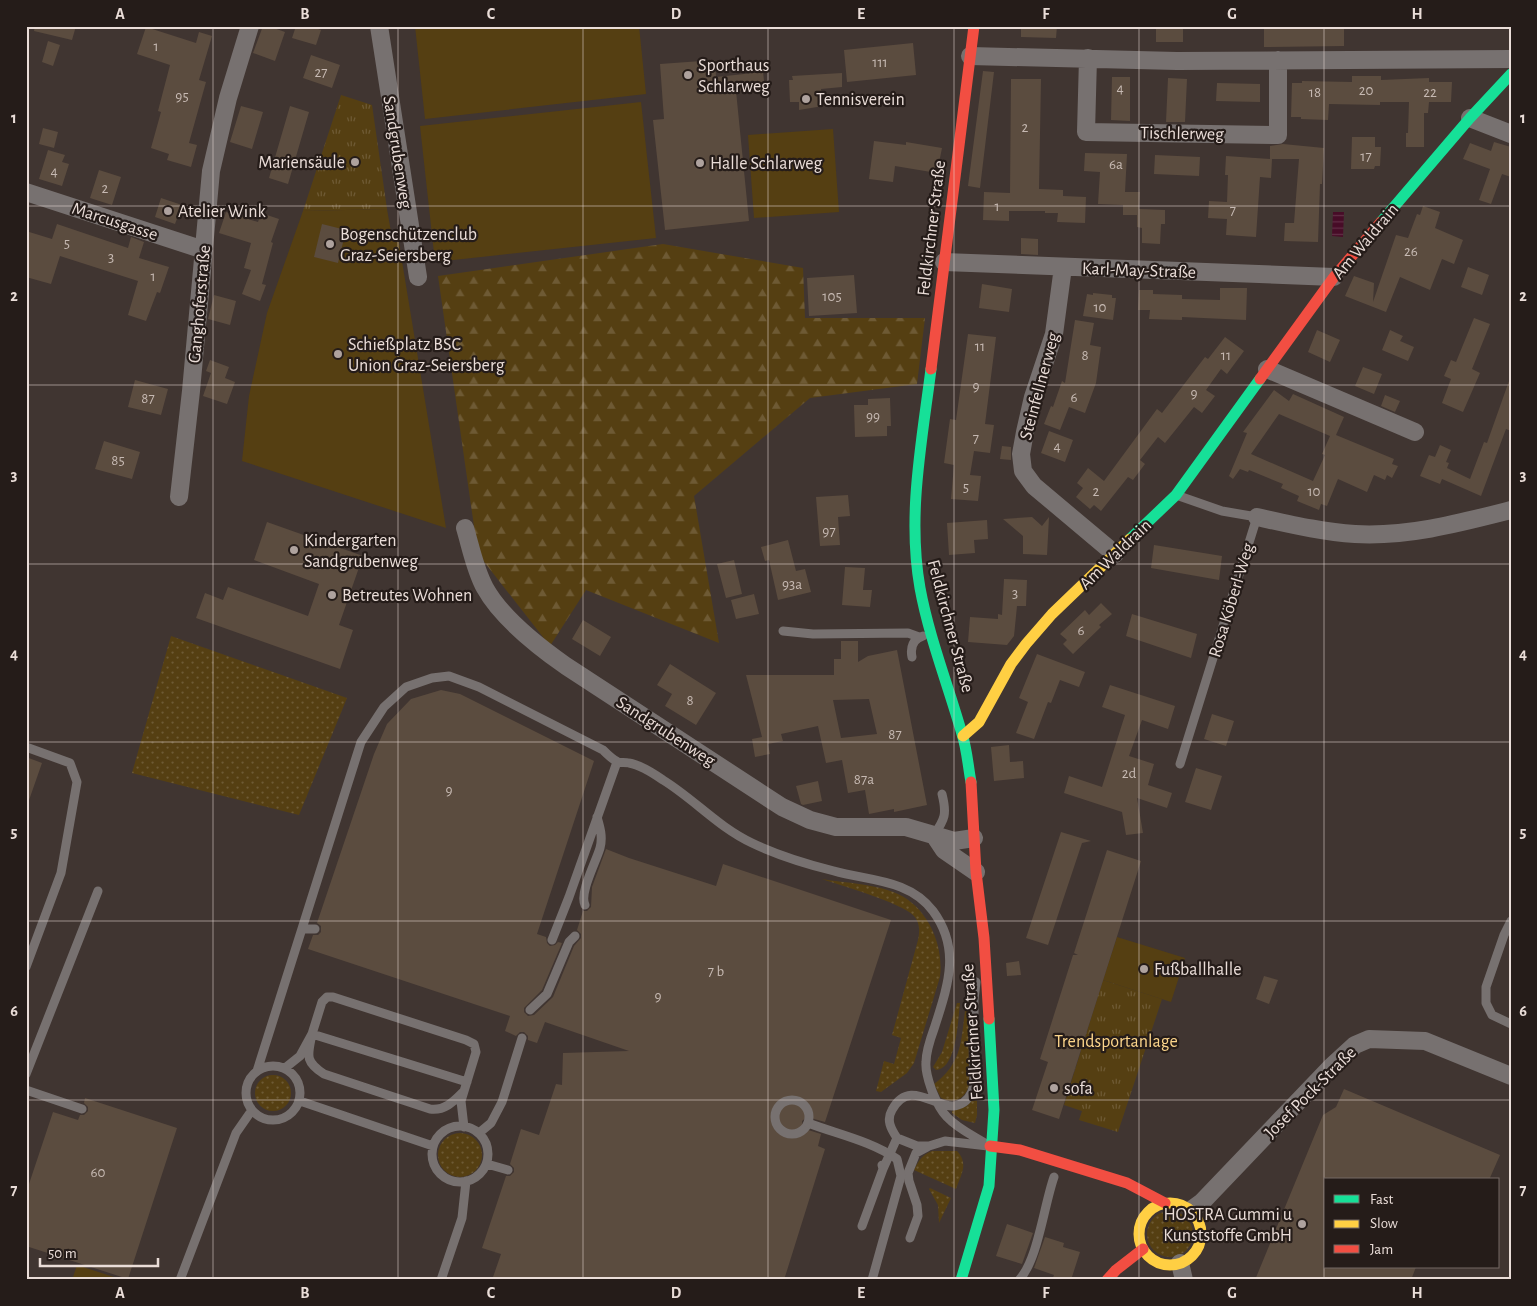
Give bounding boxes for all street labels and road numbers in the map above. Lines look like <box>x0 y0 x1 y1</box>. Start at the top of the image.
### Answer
street label: Sandgrubenweg <box>379 94 415 210</box>
street label: Tischlerweg <box>1140 124 1224 144</box>
street label: Feldkirchner Straße <box>915 159 949 297</box>
street label: Marcusgasse <box>69 200 160 244</box>
street label: Am Waldrain <box>1329 200 1402 283</box>
street label: Ganghoferstraße <box>186 244 214 364</box>
street label: Karl-May-Straße <box>1082 260 1196 282</box>
street label: Steinfellnerweg <box>1017 330 1063 442</box>
street label: Am Waldrain <box>1076 516 1155 593</box>
street label: Rosa Köberl-Weg <box>1206 541 1258 660</box>
street label: Feldkirchner Straße <box>924 558 976 695</box>
street label: Sandgrubenweg <box>613 693 718 771</box>
street label: Feldkirchner Straße <box>959 963 987 1101</box>
street label: Josef Pock-Straße <box>1261 1043 1360 1142</box>

